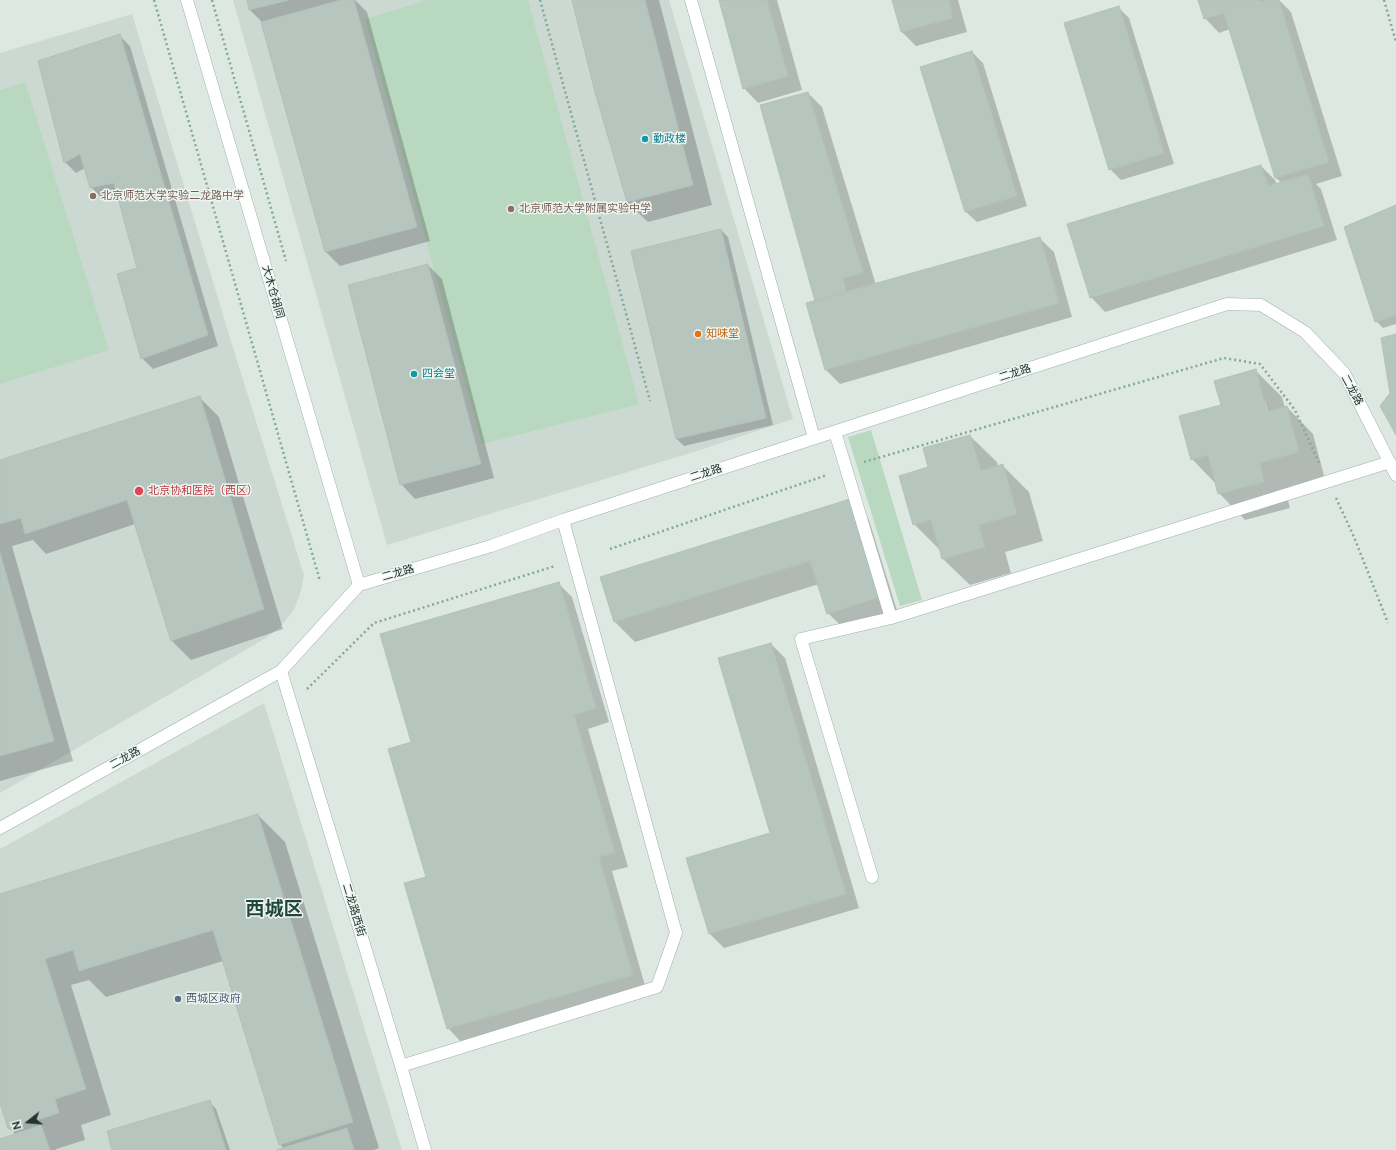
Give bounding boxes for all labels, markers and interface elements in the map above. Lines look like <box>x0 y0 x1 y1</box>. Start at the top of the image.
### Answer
place label: 勤政楼 <box>653 132 686 146</box>
marker: 勤政楼 <box>640 134 650 144</box>
place label: 北京师范大学实验二龙路中学 <box>101 189 244 203</box>
marker: 北京师范大学实验二龙路中学 <box>88 191 98 201</box>
place label: 北京师范大学附属实验中学 <box>519 202 651 216</box>
marker: 北京师范大学附属实验中学 <box>506 204 516 214</box>
street label: 大木仓胡同 <box>259 264 287 320</box>
place label: 知味堂 <box>706 327 739 341</box>
marker: 知味堂 <box>693 329 703 339</box>
street label: 二龙路 <box>997 362 1033 384</box>
place label: 四会堂 <box>422 367 455 381</box>
marker: 四会堂 <box>409 369 419 379</box>
street label: 二龙路 <box>1338 372 1366 408</box>
street label: 二龙路 <box>688 462 724 484</box>
place label: 北京协和医院（西区） <box>148 484 258 498</box>
marker: 北京协和医院（西区） <box>133 485 145 497</box>
street label: 二龙路 <box>380 562 416 584</box>
street label: 二龙路 <box>107 744 143 772</box>
street label: 二龙路西街 <box>340 882 368 938</box>
district label: 西城区 <box>246 898 302 920</box>
place label: 西城区政府 <box>186 992 241 1006</box>
marker: 西城区政府 <box>173 994 183 1004</box>
north arrow <box>8 1102 48 1142</box>
text: N <box>10 1120 24 1131</box>

